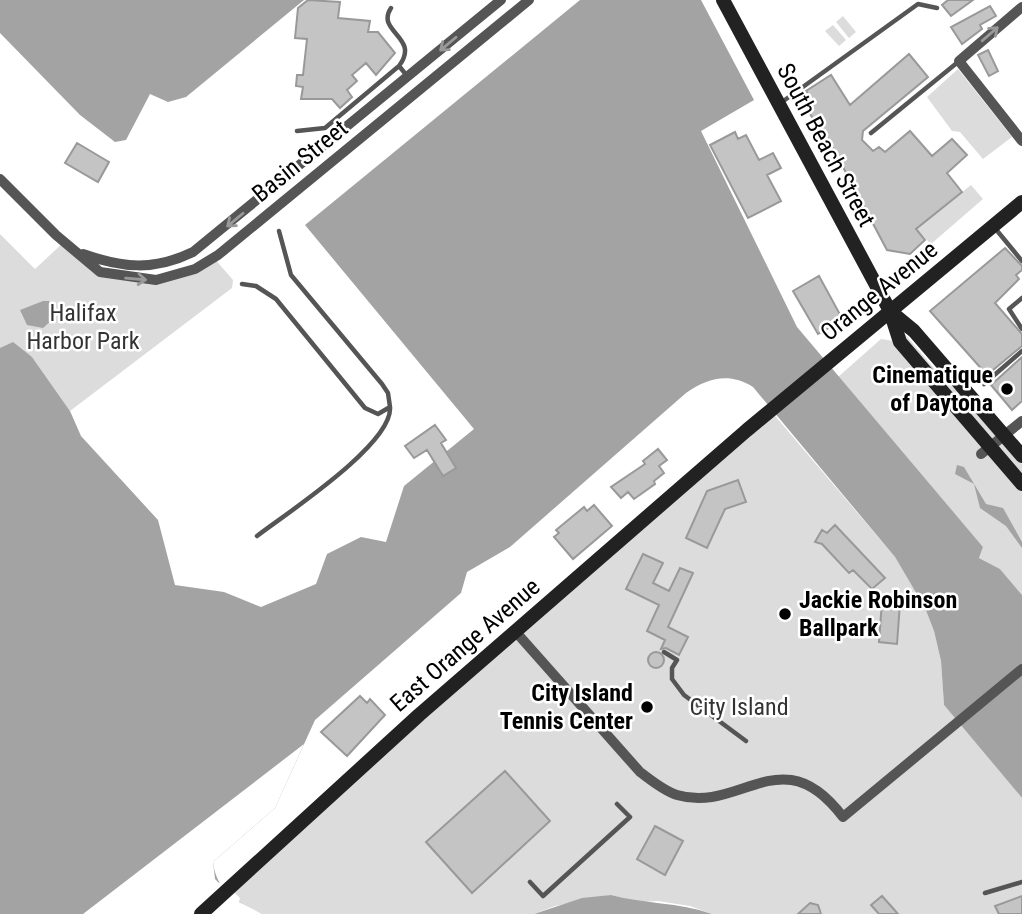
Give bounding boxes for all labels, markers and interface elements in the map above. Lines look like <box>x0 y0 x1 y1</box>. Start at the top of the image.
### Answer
one-way arrow <box>981 26 999 42</box>
one-way arrow <box>440 36 458 51</box>
street label: South Beach Street <box>771 59 881 231</box>
street label: Basin Street <box>247 114 353 208</box>
one-way arrow <box>226 212 244 228</box>
street label: Orange Avenue <box>815 235 943 347</box>
one-way arrow <box>124 273 147 286</box>
park label: Halifax Harbor Park <box>26 299 140 355</box>
place label: Cinematique of Daytona <box>872 361 993 417</box>
marker: Cinematique of Daytona <box>999 381 1015 397</box>
street label: East Orange Avenue <box>384 572 546 718</box>
place label: Jackie Robinson Ballpark <box>799 586 957 642</box>
marker: Jackie Robinson Ballpark <box>777 606 793 622</box>
place label: City Island Tennis Center <box>500 679 633 735</box>
park label: City Island <box>689 693 789 721</box>
marker: City Island Tennis Center <box>639 699 655 715</box>

